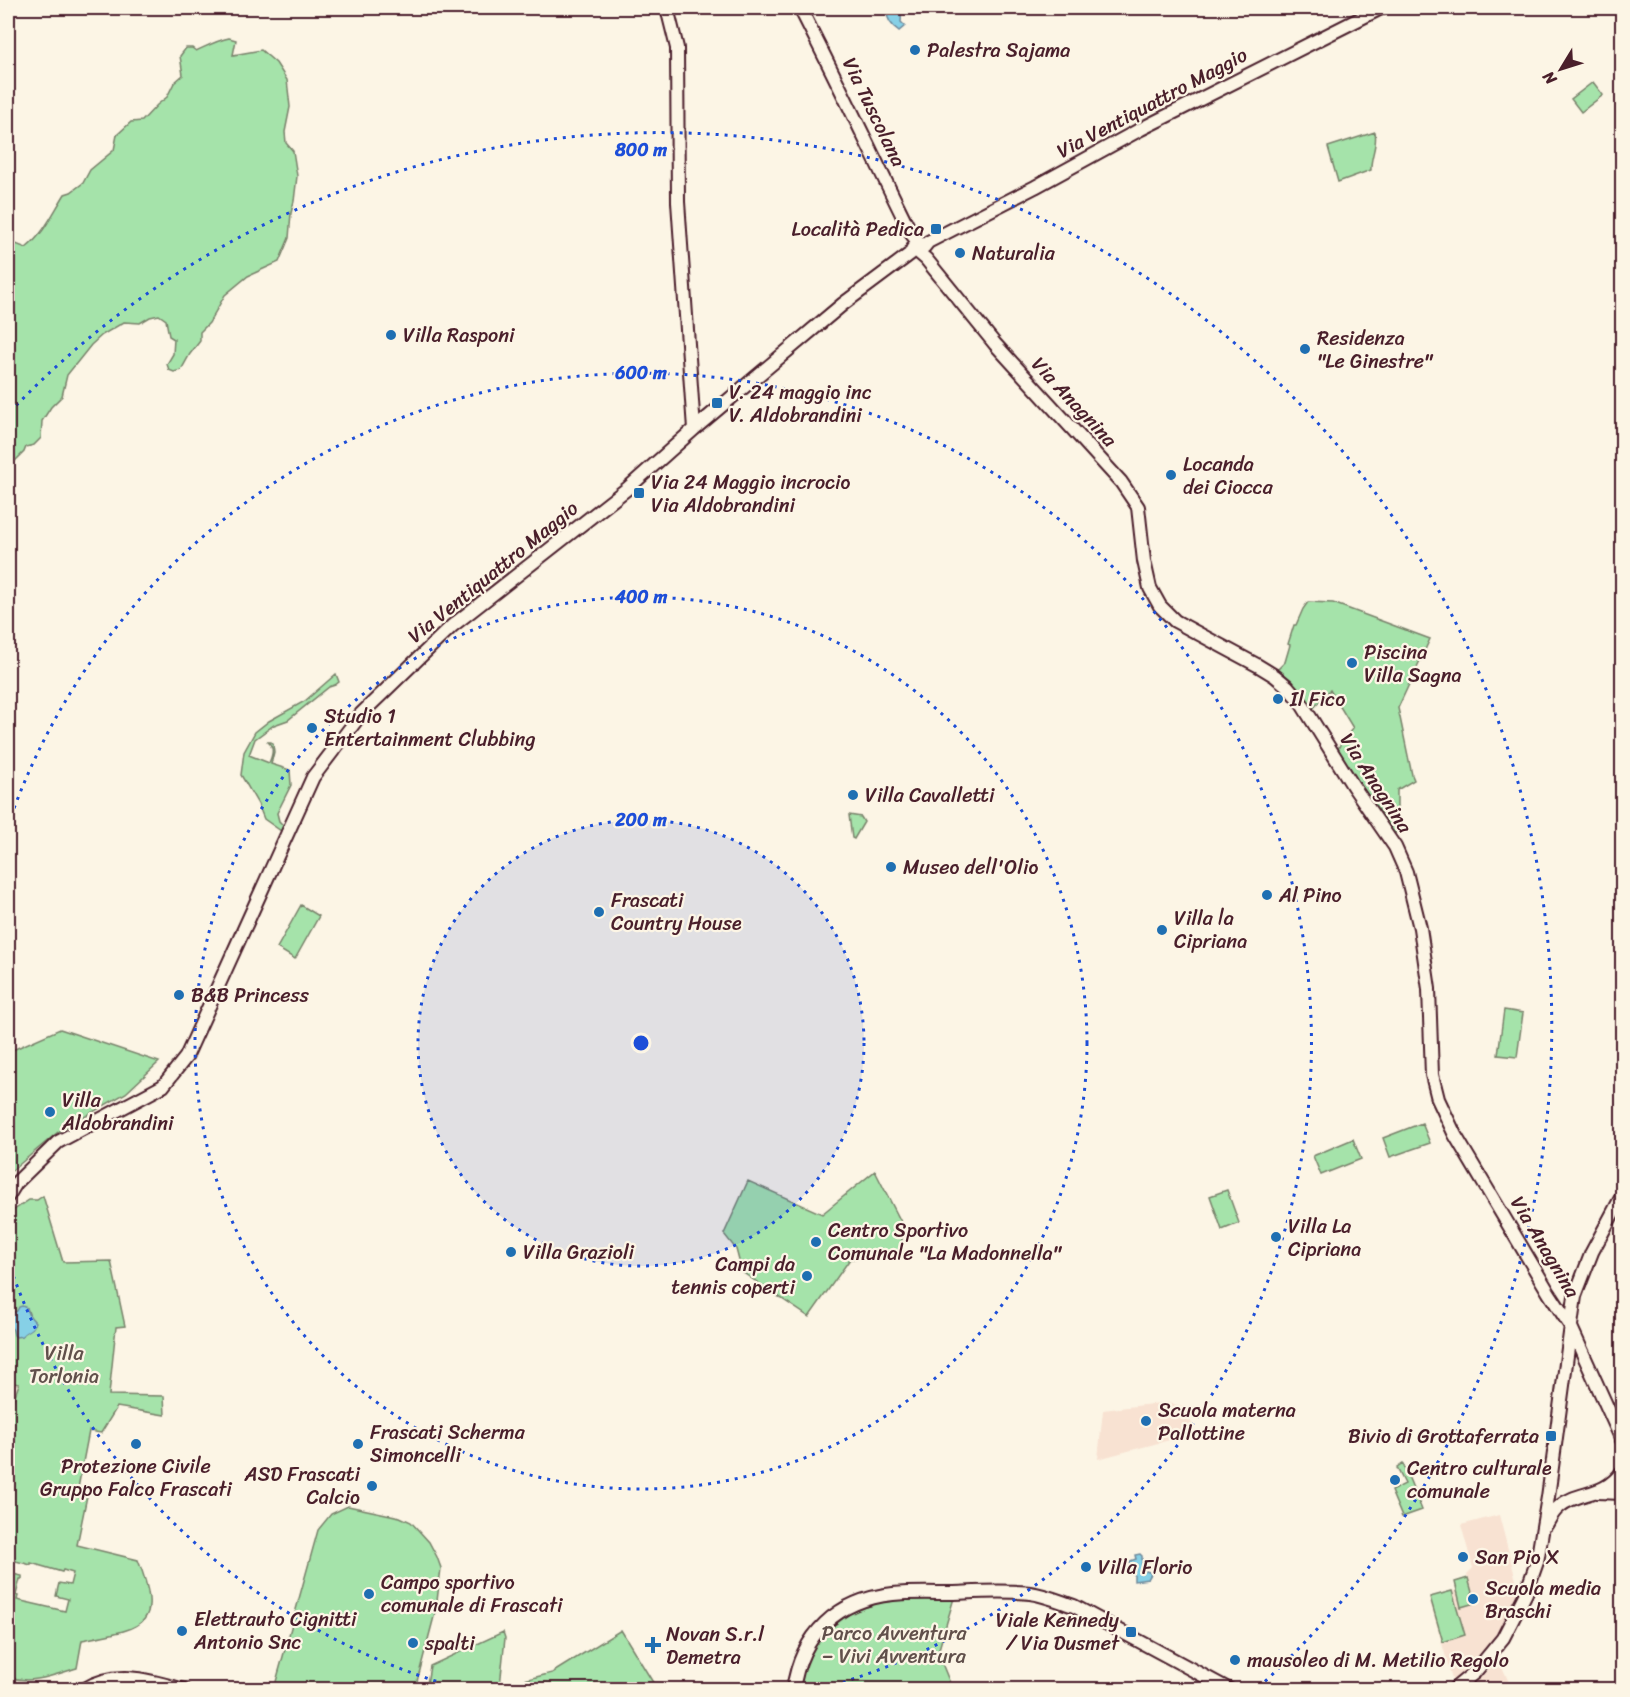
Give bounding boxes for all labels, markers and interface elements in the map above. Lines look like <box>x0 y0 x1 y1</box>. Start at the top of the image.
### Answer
place label: Palestra Sajama <box>927 33 1070 68</box>
street label: Via Ventiquattro Maggio <box>1050 38 1254 168</box>
north arrow <box>1531 39 1591 99</box>
marker: Palestra Sajama <box>908 43 922 57</box>
street label: Via Tuscolana <box>832 51 916 173</box>
text: N <box>1534 64 1565 92</box>
text: 800 m <box>614 134 667 166</box>
place label: Località Pedica <box>792 212 924 247</box>
marker: Località Pedica <box>929 222 943 236</box>
place label: Naturalia <box>972 236 1056 271</box>
marker: Naturalia <box>953 246 967 260</box>
place label: Villa Rasponi <box>403 318 516 353</box>
place label: Residenza "Le Ginestre" <box>1317 321 1434 379</box>
marker: Villa Rasponi <box>384 328 398 342</box>
marker: Residenza "Le Ginestre" <box>1298 342 1312 356</box>
street label: Via Anagnina <box>1022 348 1126 456</box>
text: 600 m <box>614 357 667 389</box>
place label: V. 24 maggio inc V. Aldobrandini <box>729 375 872 433</box>
marker: V. 24 maggio inc V. Aldobrandini <box>710 396 724 410</box>
place label: Locanda dei Ciocca <box>1183 447 1274 505</box>
place label: Via 24 Maggio incrocio Via Aldobrandini <box>651 465 851 523</box>
marker: Locanda dei Ciocca <box>1164 468 1178 482</box>
marker: Via 24 Maggio incrocio Via Aldobrandini <box>632 486 646 500</box>
street label: Via Ventiquattro Maggio <box>400 492 586 652</box>
text: 400 m <box>614 581 667 613</box>
place label: Piscina Villa Sagna <box>1364 635 1462 693</box>
marker: Piscina Villa Sagna <box>1345 656 1359 670</box>
place label: Il Fico <box>1289 682 1345 717</box>
marker: Il Fico <box>1271 692 1285 706</box>
place label: Studio 1 Entertainment Clubbing <box>324 699 536 757</box>
marker: Studio 1 Entertainment Clubbing <box>305 721 319 735</box>
street label: Via Anagnina <box>1330 726 1422 841</box>
place label: Villa Cavalletti <box>865 778 995 813</box>
marker: Villa Cavalletti <box>846 788 860 802</box>
text: 200 m <box>614 804 667 836</box>
place label: Museo dell'Olio <box>903 850 1039 885</box>
marker: Museo dell'Olio <box>884 860 898 874</box>
place label: Al Pino <box>1278 878 1342 913</box>
place label: Frascati Country House <box>611 883 742 941</box>
marker: Al Pino <box>1260 888 1274 902</box>
place label: Villa la Cipriana <box>1174 901 1247 959</box>
marker: Frascati Country House <box>592 905 606 919</box>
marker: Villa la Cipriana <box>1155 923 1169 937</box>
place label: B&B Princess <box>191 978 310 1013</box>
marker: B&B Princess <box>172 988 186 1002</box>
centre of rings <box>631 1033 651 1053</box>
place label: Villa Aldobrandini <box>61 1083 175 1141</box>
marker: Villa Aldobrandini <box>43 1105 57 1119</box>
street label: Via Anagnina <box>1501 1189 1590 1306</box>
place label: Villa La Cipriana <box>1288 1209 1361 1267</box>
place label: Centro Sportivo Comunale "La Madonnella" <box>828 1213 1063 1271</box>
marker: Villa La Cipriana <box>1269 1230 1283 1244</box>
place label: Villa Grazioli <box>523 1235 635 1270</box>
marker: Centro Sportivo Comunale "La Madonnella" <box>809 1235 823 1249</box>
marker: Villa Grazioli <box>504 1245 518 1259</box>
place label: Campi da tennis coperti <box>671 1247 796 1305</box>
marker: Campi da tennis coperti <box>800 1269 814 1283</box>
park label: Villa Torlonia <box>29 1336 99 1394</box>
place label: Scuola materna Pallottine <box>1158 1393 1296 1451</box>
marker: Scuola materna Pallottine <box>1139 1414 1153 1428</box>
place label: Frascati Scherma Simoncelli <box>370 1415 526 1473</box>
place label: Bivio di Grottaferrata <box>1348 1419 1539 1454</box>
marker: Bivio di Grottaferrata <box>1544 1429 1558 1443</box>
marker: Protezione Civile Gruppo Falco Frascati <box>129 1437 143 1451</box>
marker: Frascati Scherma Simoncelli <box>351 1437 365 1451</box>
place label: Protezione Civile Gruppo Falco Frascati <box>40 1449 233 1507</box>
place label: Centro culturale comunale <box>1407 1451 1552 1509</box>
place label: ASD Frascati Calcio <box>244 1457 360 1515</box>
marker: Centro culturale comunale <box>1388 1473 1402 1487</box>
marker: ASD Frascati Calcio <box>365 1479 379 1493</box>
place label: San Pio X <box>1475 1540 1559 1575</box>
place label: Villa Florio <box>1098 1550 1192 1585</box>
marker: San Pio X <box>1456 1550 1470 1564</box>
marker: Villa Florio <box>1079 1560 1093 1574</box>
place label: Campo sportivo comunale di Frascati <box>381 1565 564 1623</box>
place label: Scuola media Braschi <box>1485 1571 1601 1629</box>
marker: Campo sportivo comunale di Frascati <box>362 1587 376 1601</box>
marker: Scuola media Braschi <box>1466 1592 1480 1606</box>
place label: Elettrauto Cignitti Antonio Snc <box>193 1602 358 1660</box>
place label: Viale Kennedy / Via Dusmet <box>996 1603 1120 1661</box>
park label: Parco Avventura – Vivi Avventura <box>822 1616 967 1674</box>
place label: Novan S.r.l Demetra <box>666 1617 765 1675</box>
marker: Elettrauto Cignitti Antonio Snc <box>175 1624 189 1638</box>
marker: Viale Kennedy / Via Dusmet <box>1124 1625 1138 1639</box>
place label: spalti <box>424 1626 476 1661</box>
marker: spalti <box>406 1636 420 1650</box>
marker: Novan S.r.l Demetra <box>644 1636 662 1654</box>
place label: mausoleo di M. Metilio Regolo <box>1247 1643 1509 1678</box>
marker: mausoleo di M. Metilio Regolo <box>1228 1653 1242 1667</box>

